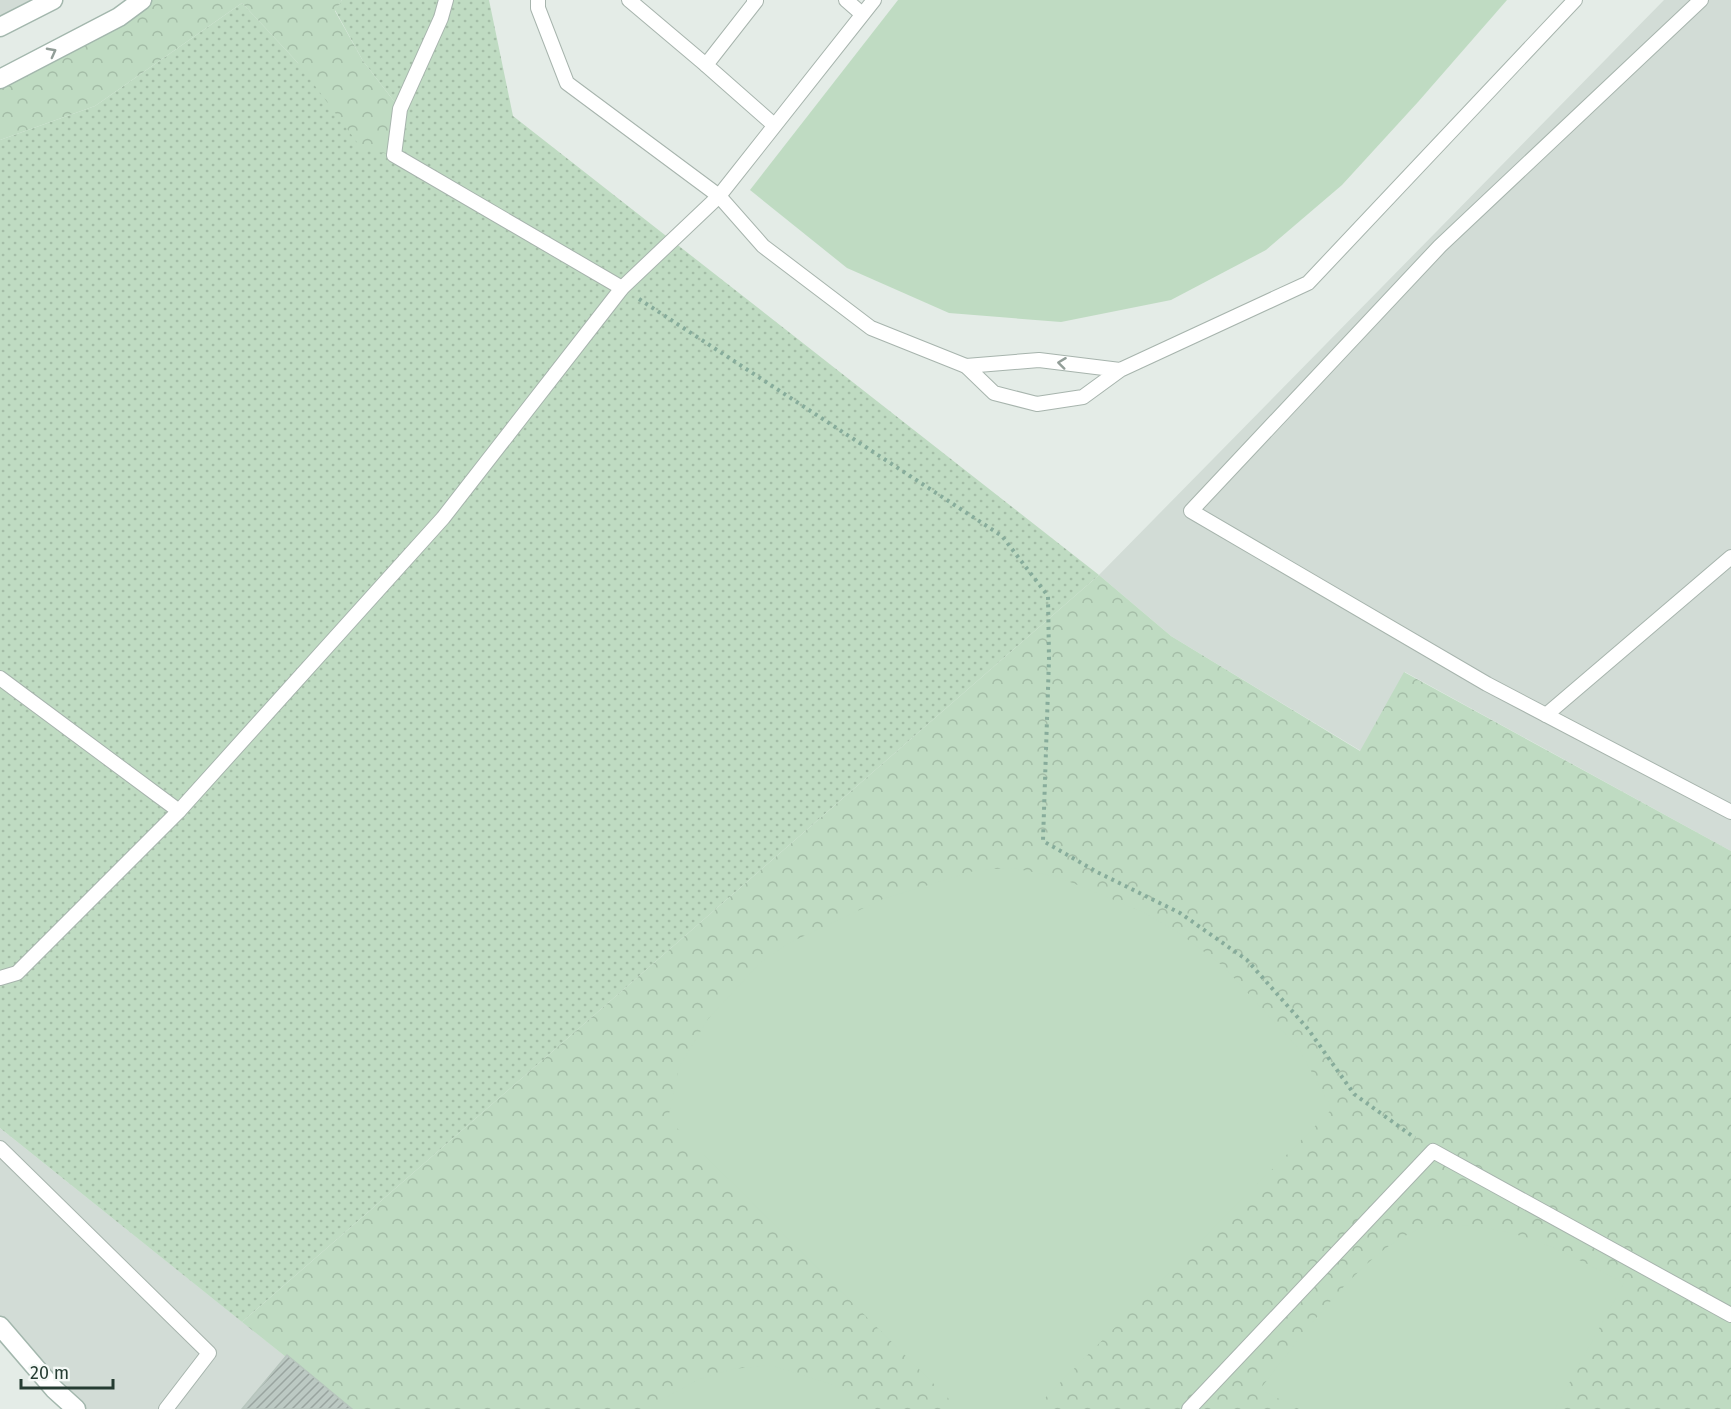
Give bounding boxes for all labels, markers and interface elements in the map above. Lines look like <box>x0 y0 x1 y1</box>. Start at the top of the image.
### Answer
one-way arrow <box>46 48 57 60</box>
one-way arrow <box>1057 357 1066 370</box>
scale bar <box>21 1352 112 1390</box>
text: 20 m <box>30 1362 69 1384</box>

